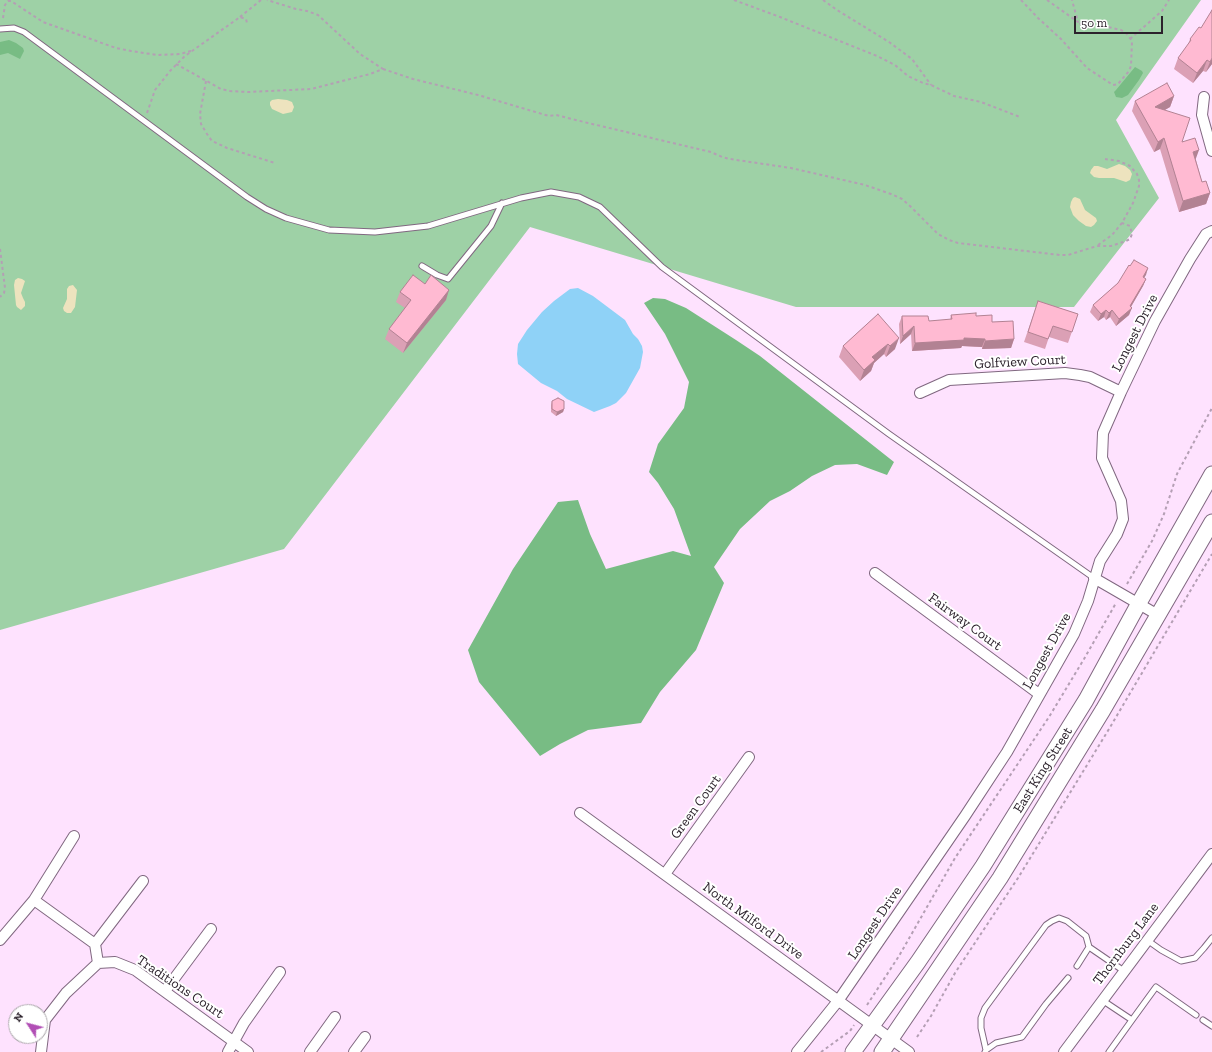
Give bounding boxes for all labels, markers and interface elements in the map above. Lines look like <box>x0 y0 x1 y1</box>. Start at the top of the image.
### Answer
scale bar <box>1076 8 1165 34</box>
text: 50 m <box>1081 16 1107 30</box>
street label: Longest Drive <box>1108 292 1162 374</box>
street label: Golfview Court <box>974 351 1066 373</box>
street label: Fairway Court <box>925 590 1005 654</box>
street label: Longest Drive <box>1019 610 1075 692</box>
street label: East King Street <box>1010 724 1076 816</box>
street label: Green Court <box>667 772 725 842</box>
street label: North Milford Drive <box>699 879 807 963</box>
street label: Longest Drive <box>844 883 906 963</box>
street label: Thornburg Lane <box>1090 900 1162 988</box>
street label: Traditions Court <box>133 952 227 1022</box>
north arrow <box>8 1004 48 1044</box>
text: N <box>11 1010 26 1024</box>

